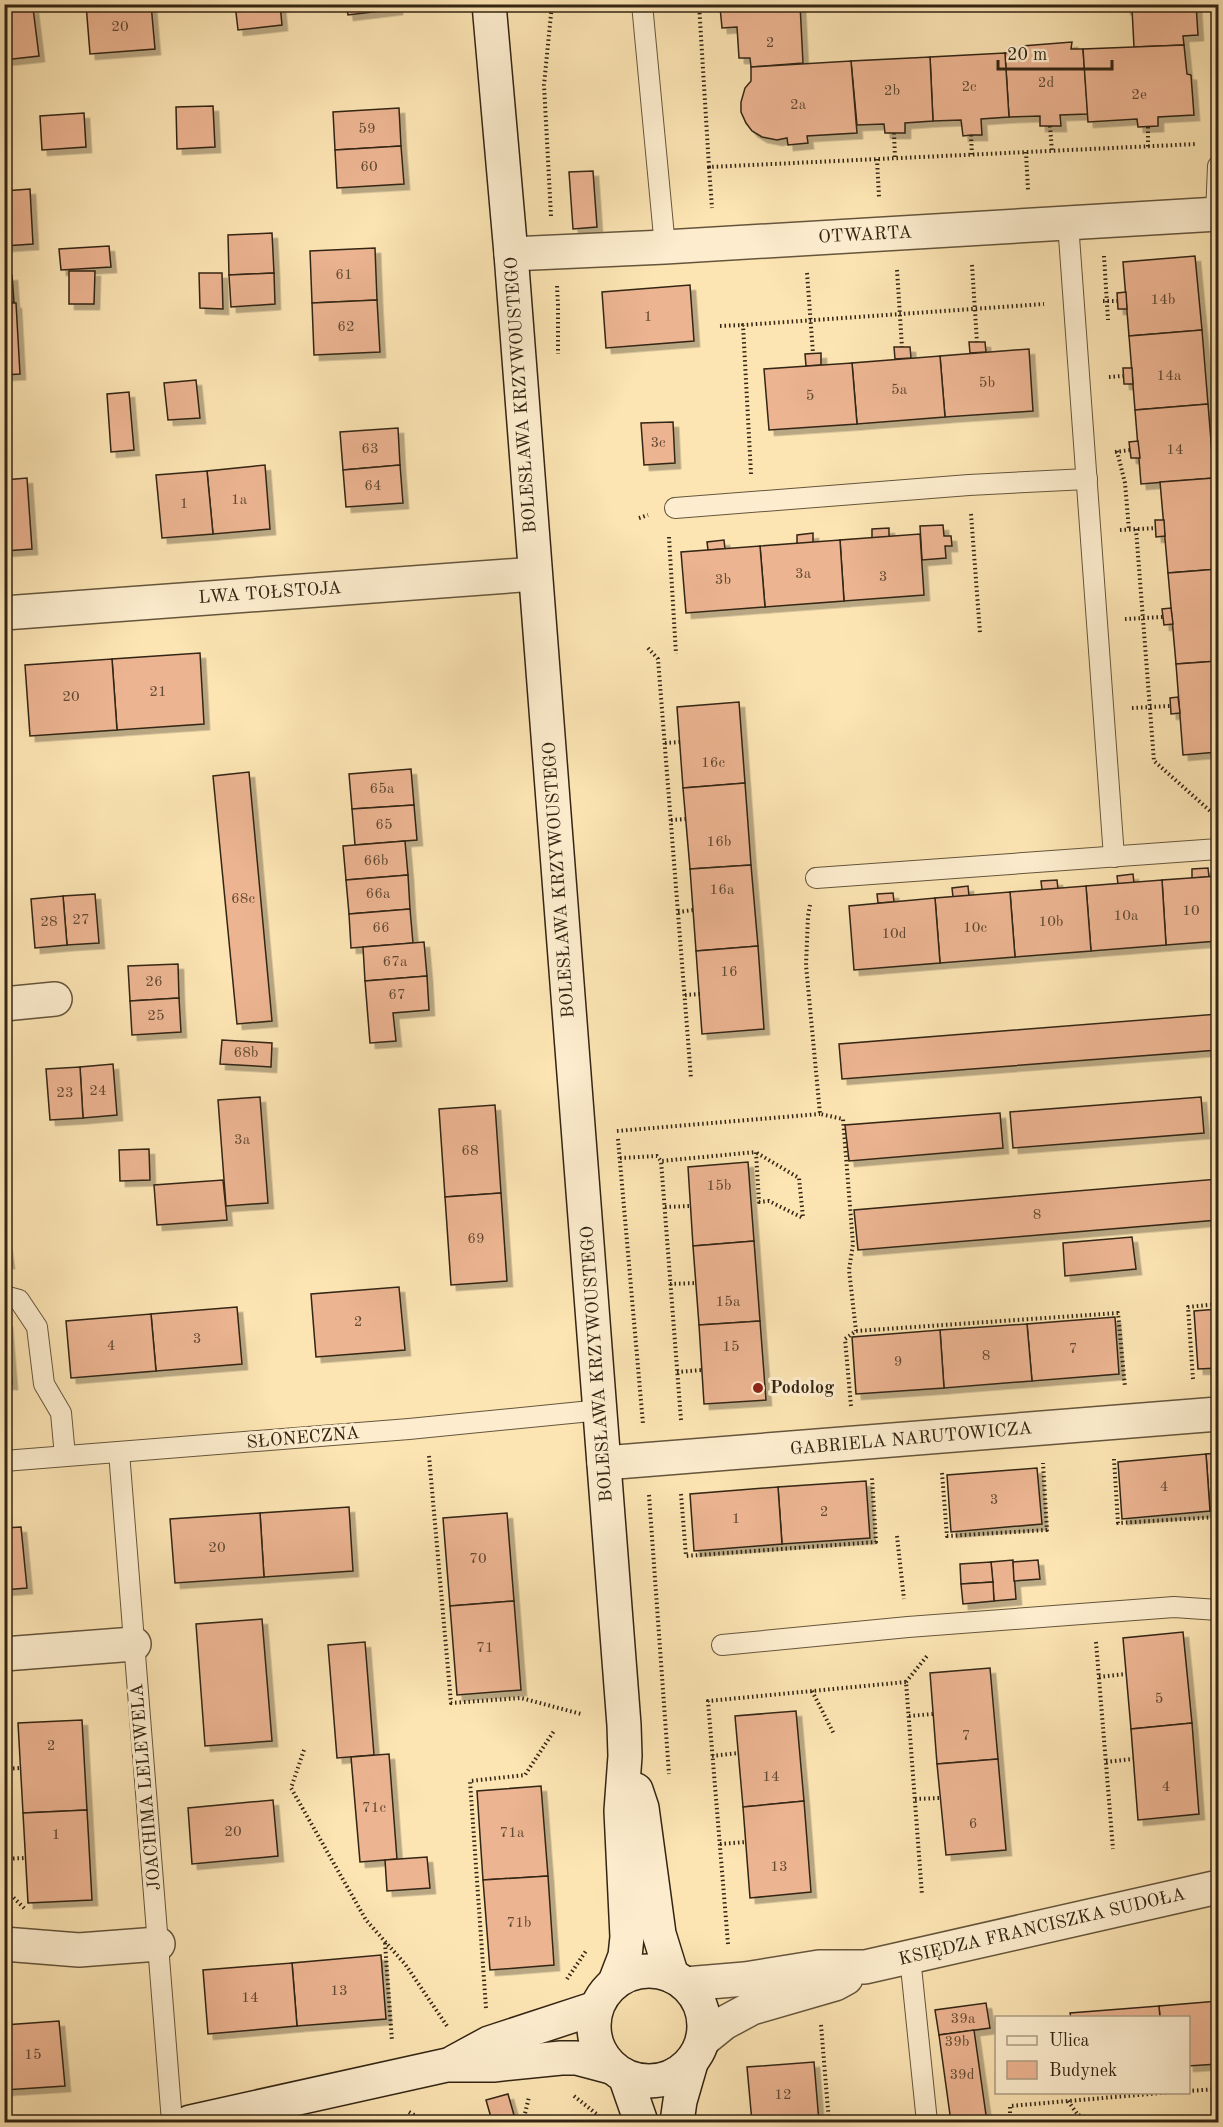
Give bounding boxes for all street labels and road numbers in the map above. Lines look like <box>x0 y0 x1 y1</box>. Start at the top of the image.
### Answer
street label: OTWARTA <box>818 224 913 246</box>
street label: BOLESŁAWA KRZYWOUSTEGO <box>502 256 540 534</box>
street label: LWA TOŁSTOJA <box>198 579 342 607</box>
street label: BOLESŁAWA KRZYWOUSTEGO <box>540 741 578 1019</box>
street label: BOLESŁAWA KRZYWOUSTEGO <box>578 1225 616 1503</box>
street label: GABRIELA NARUTOWICZA <box>789 1419 1033 1459</box>
street label: SŁONECZNA <box>246 1424 360 1452</box>
street label: JOACHIMA LELEWELA <box>128 1682 164 1891</box>
street label: KSIĘDZA FRANCISZKA SUDOŁA <box>897 1885 1187 1969</box>

